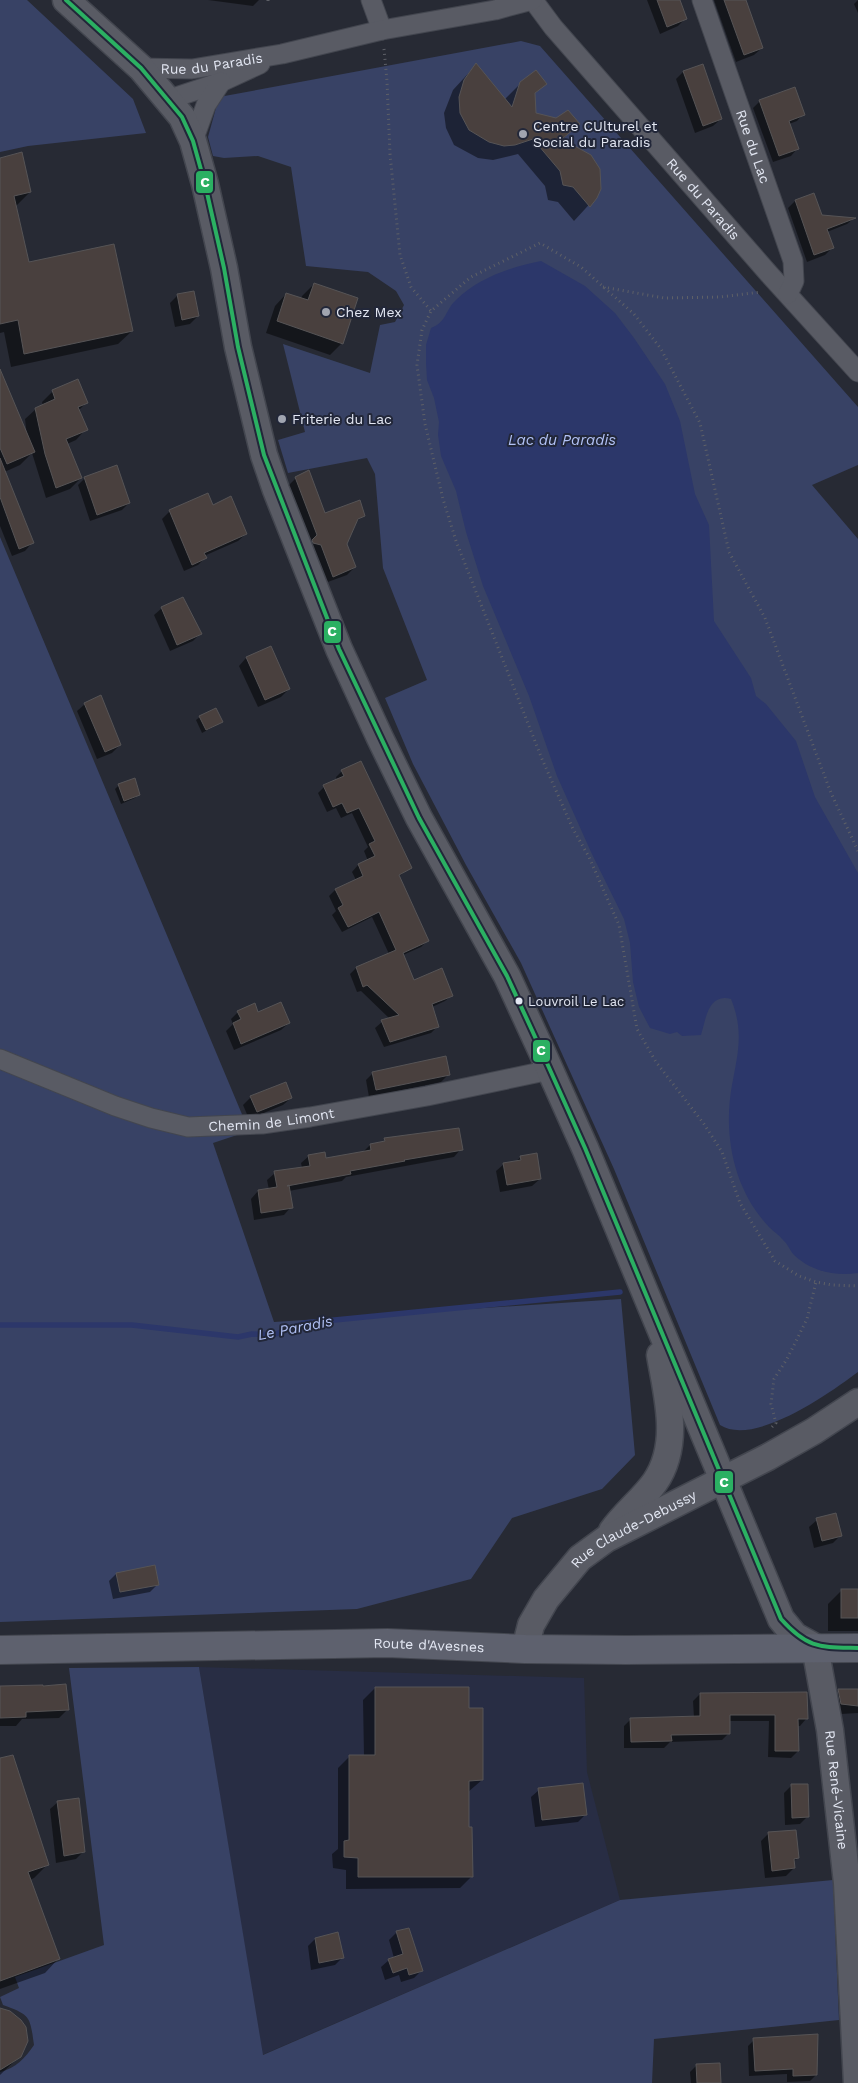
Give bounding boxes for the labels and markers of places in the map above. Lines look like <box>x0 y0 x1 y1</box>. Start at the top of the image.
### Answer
place label: Centre CUlturel et Social du Paradis <box>533 118 657 150</box>
marker: Centre CUlturel et Social du Paradis <box>517 128 529 140</box>
place label: Chez Mex <box>336 304 402 320</box>
marker: Chez Mex <box>320 306 332 318</box>
place label: Friterie du Lac <box>292 411 392 427</box>
marker: Friterie du Lac <box>276 413 288 425</box>
place label: Louvroil Le Lac <box>528 994 624 1009</box>
marker: Louvroil Le Lac <box>514 996 524 1006</box>

